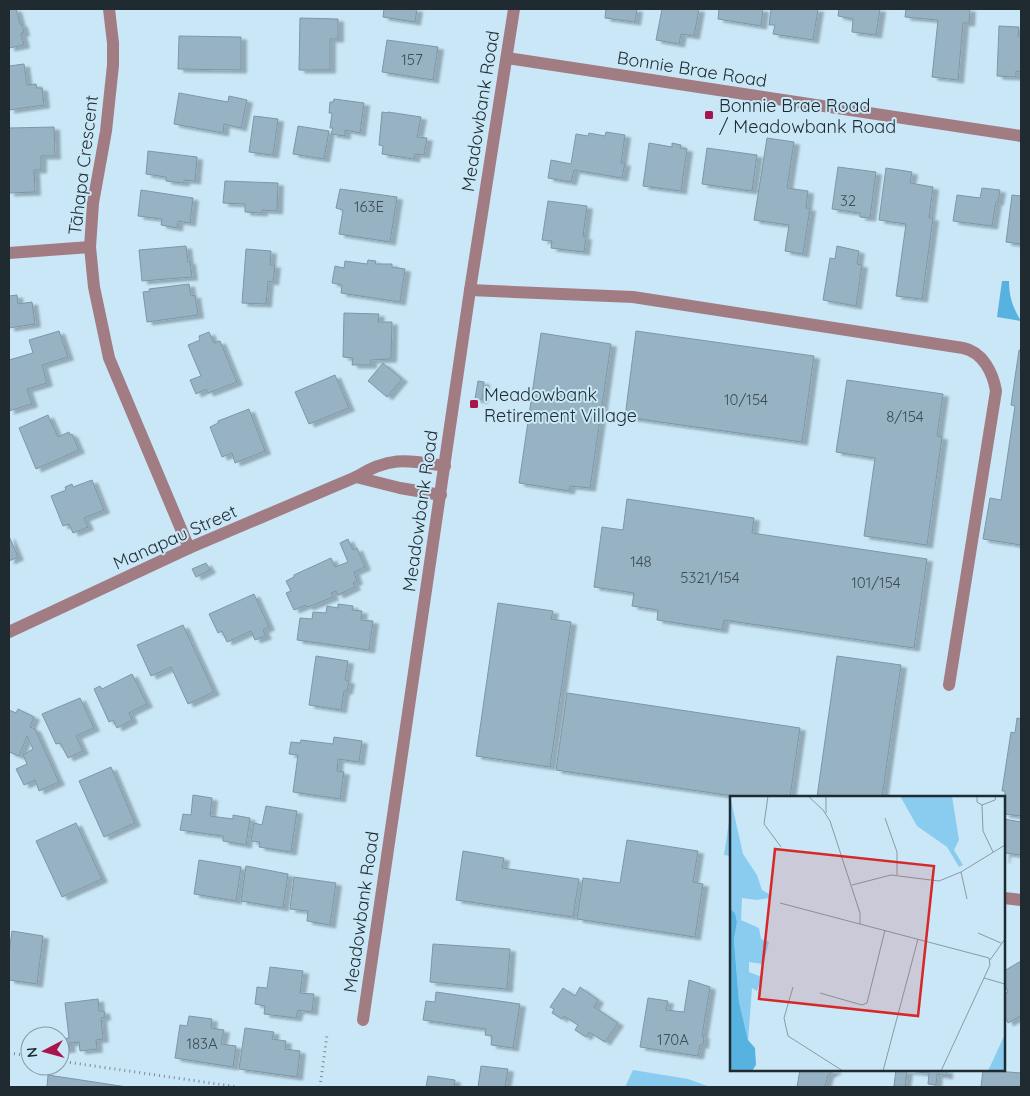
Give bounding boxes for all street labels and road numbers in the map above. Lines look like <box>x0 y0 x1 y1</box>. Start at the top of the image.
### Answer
street label: Meadowbank Road <box>456 29 504 193</box>
street label: Bonnie Brae Road <box>615 46 769 92</box>
street label: Tāhapa Crescent <box>63 94 103 236</box>
street label: Meadowbank Road <box>397 429 443 593</box>
street label: Manapau Street <box>110 499 240 575</box>
street label: Meadowbank Road <box>338 830 384 994</box>

